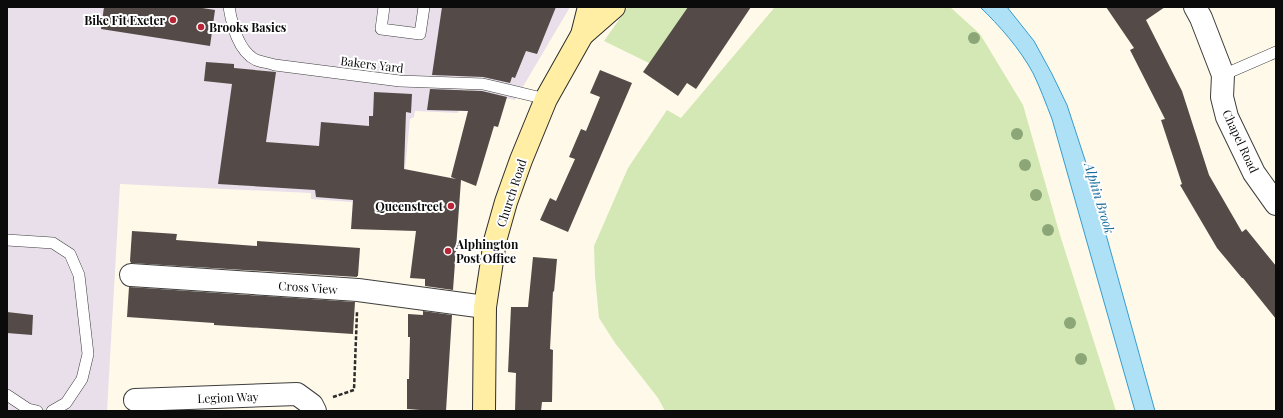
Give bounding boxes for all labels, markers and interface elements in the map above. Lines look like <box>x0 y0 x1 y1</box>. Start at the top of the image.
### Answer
place label: Bike Fit Exeter <box>84 12 165 28</box>
marker: Bike Fit Exeter <box>168 15 178 25</box>
place label: Brooks Basics <box>209 19 287 35</box>
marker: Brooks Basics <box>196 22 206 32</box>
street label: Bakers Yard <box>340 52 404 76</box>
street label: Chapel Road <box>1219 107 1263 175</box>
street label: Church Road <box>492 157 530 229</box>
water label: Alphin Brook <box>1081 158 1119 236</box>
place label: Queenstreet <box>375 198 444 214</box>
marker: Queenstreet <box>446 201 456 211</box>
place label: Alphington Post Office <box>455 236 519 266</box>
marker: Alphington Post Office <box>443 246 453 256</box>
street label: Cross View <box>278 277 339 297</box>
street label: Legion Way <box>197 388 259 406</box>

